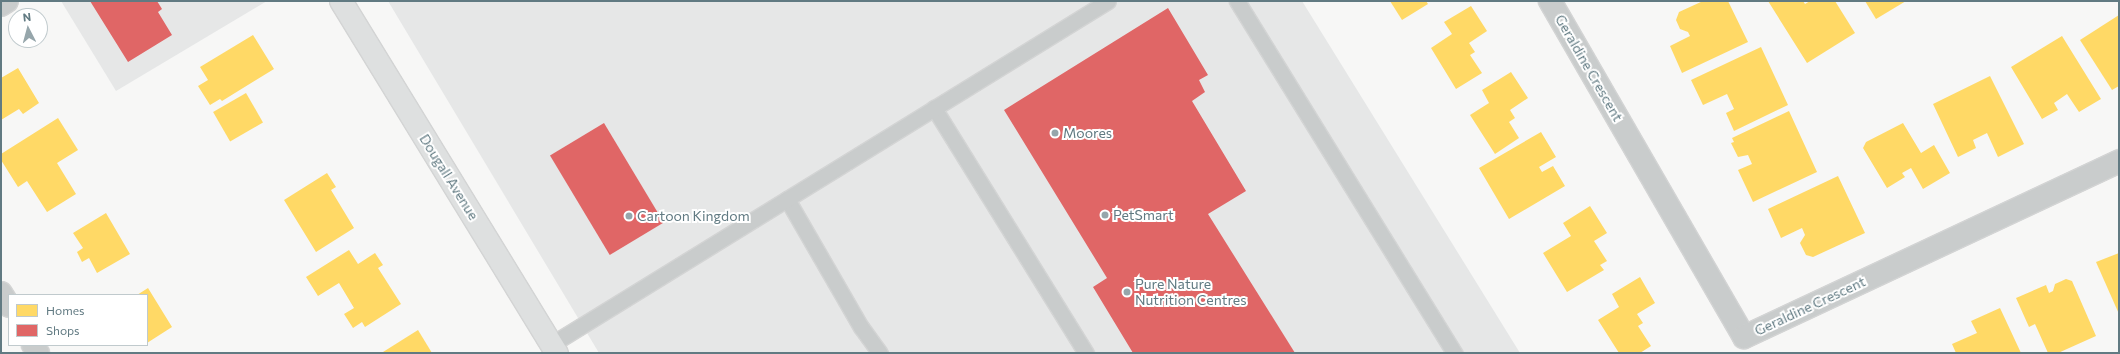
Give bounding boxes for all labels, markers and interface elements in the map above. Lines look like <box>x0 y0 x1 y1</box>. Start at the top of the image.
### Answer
north arrow <box>8 8 48 48</box>
text: N <box>22 10 32 23</box>
street label: Geraldine Crescent <box>1552 12 1626 124</box>
place label: Moores <box>1063 125 1112 141</box>
marker: Moores <box>1050 128 1060 138</box>
street label: Dougall Avenue <box>416 131 482 223</box>
place label: PetSmart <box>1113 207 1174 223</box>
place label: Cartoon Kingdom <box>637 208 750 224</box>
marker: PetSmart <box>1100 210 1110 220</box>
marker: Cartoon Kingdom <box>624 211 634 221</box>
street label: Geraldine Crescent <box>1752 273 1868 339</box>
place label: Pure Nature Nutrition Centres <box>1135 276 1247 308</box>
marker: Pure Nature Nutrition Centres <box>1122 287 1132 297</box>
legend <box>8 294 148 346</box>
text: Homes <box>46 303 84 317</box>
text: Shops <box>46 323 80 337</box>

